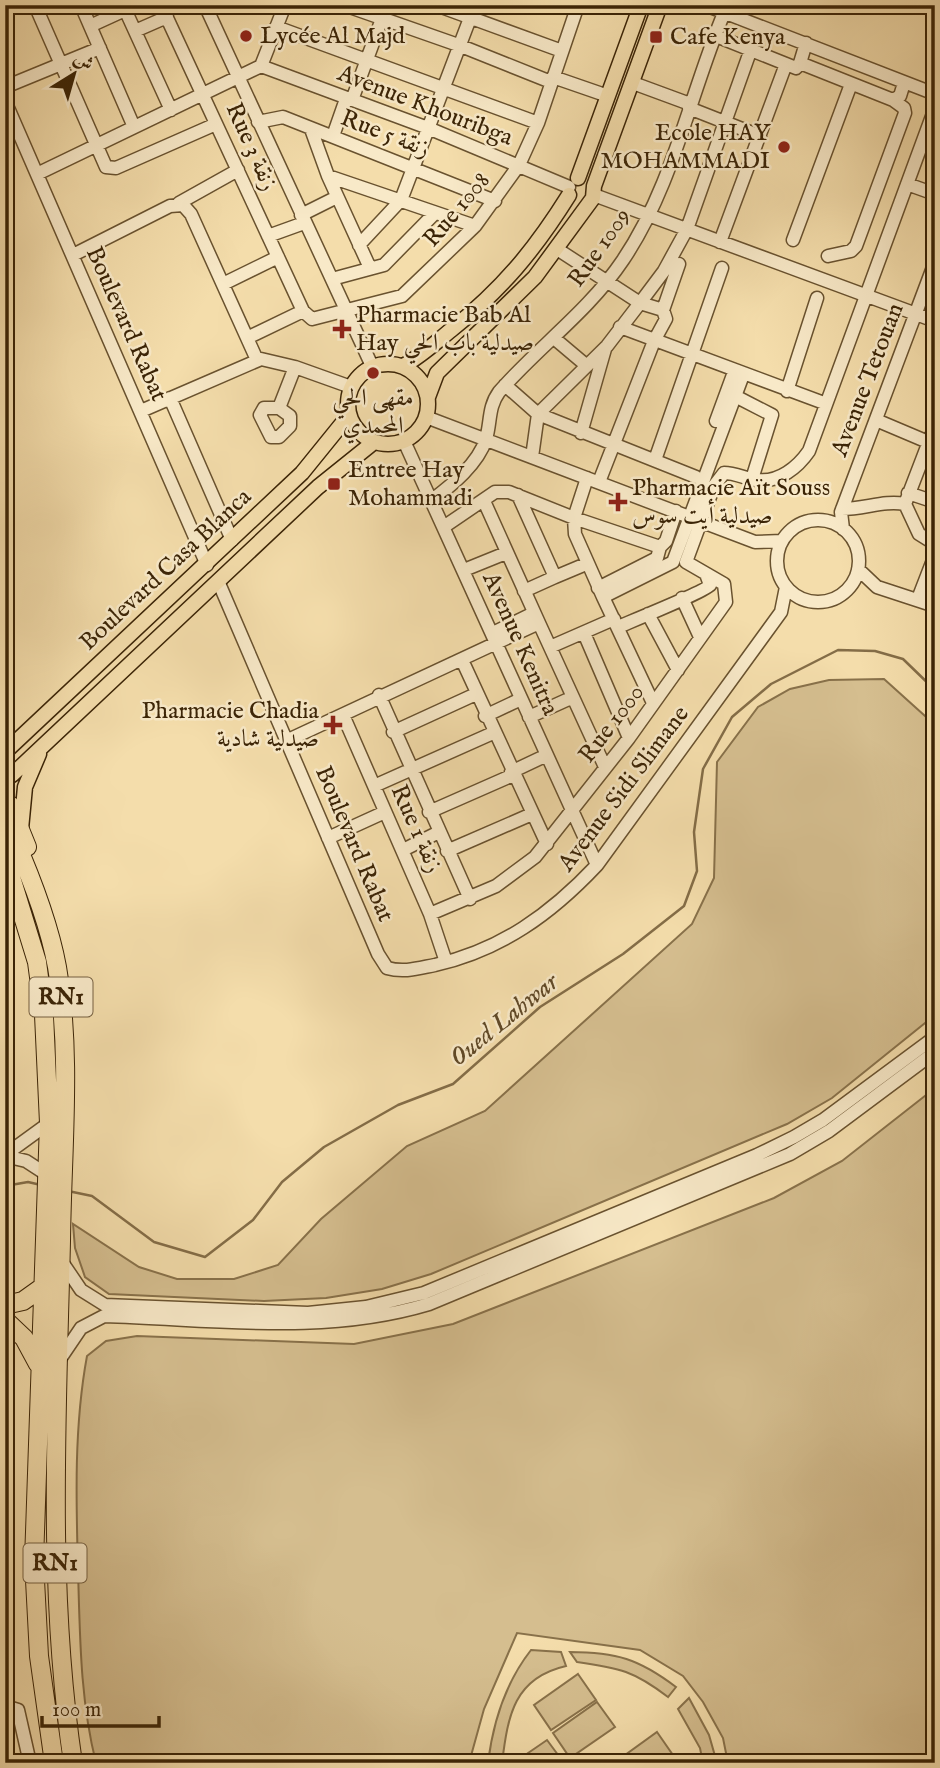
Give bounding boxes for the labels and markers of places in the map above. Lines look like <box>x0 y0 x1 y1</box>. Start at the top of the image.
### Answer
place label: Lycée Al Majd <box>260 21 405 52</box>
place label: Cafe Kenya <box>670 22 786 53</box>
marker: Lycée Al Majd <box>238 28 254 44</box>
marker: Cafe Kenya <box>648 29 664 45</box>
place label: Ecole HAY MOHAMMADI <box>601 118 772 177</box>
marker: Ecole HAY MOHAMMADI <box>776 139 792 155</box>
place label: Pharmacie Bab Al Hay صيدلية باب الحي <box>356 300 534 365</box>
marker: Pharmacie Bab Al Hay صيدلية باب الحي <box>334 321 350 337</box>
marker: مقهى الحي المحمدي <box>365 365 381 381</box>
place label: مقهى الحي المحمدي <box>332 383 414 444</box>
place label: Entree Hay Mohammadi <box>348 455 473 514</box>
place label: Pharmacie Aït Souss صيدلية أيت سوس <box>632 473 830 532</box>
marker: Entree Hay Mohammadi <box>326 476 342 492</box>
marker: Pharmacie Aït Souss صيدلية أيت سوس <box>610 494 626 510</box>
place label: Pharmacie Chadia صيدلية شادية <box>141 696 320 755</box>
marker: Pharmacie Chadia صيدلية شادية <box>325 717 341 733</box>

